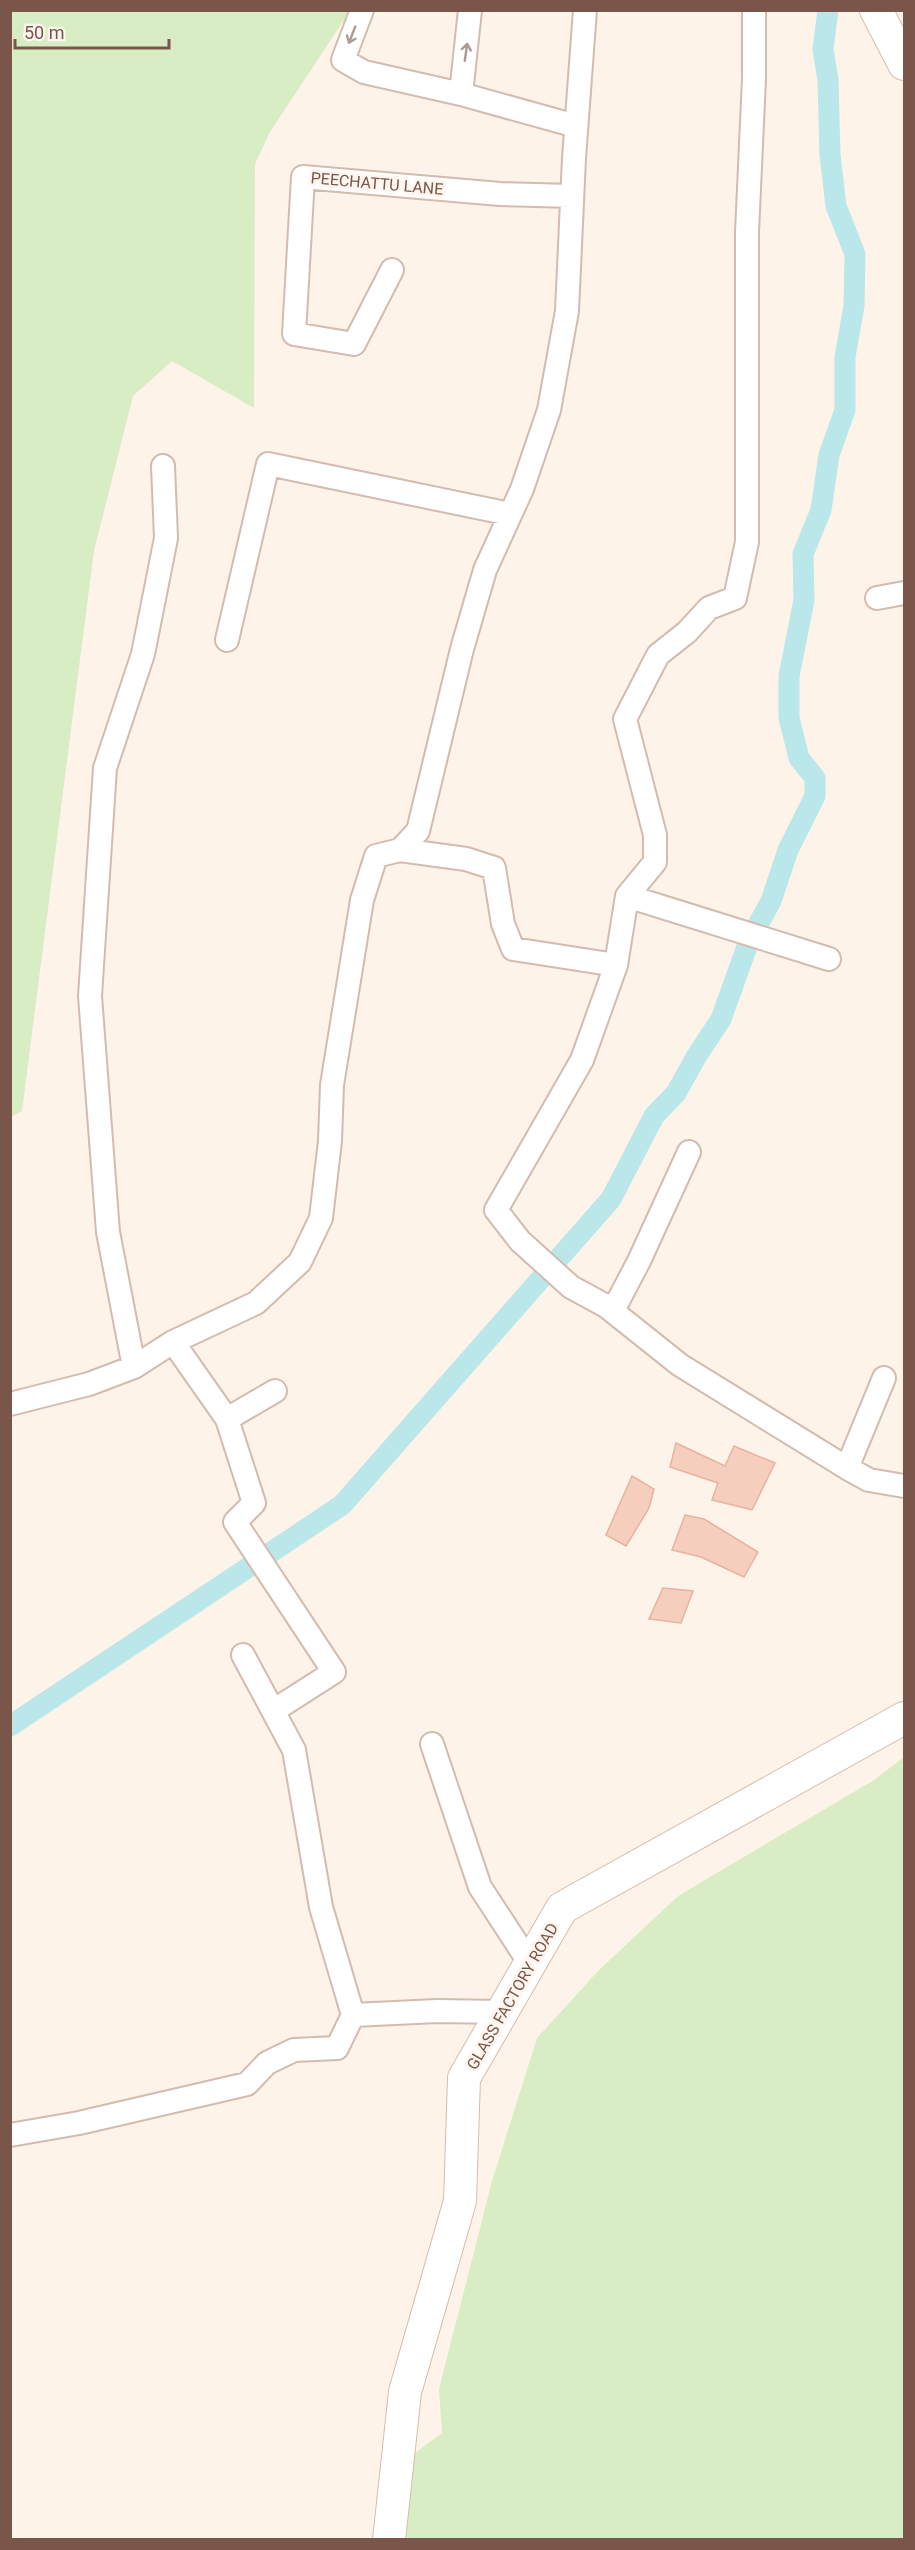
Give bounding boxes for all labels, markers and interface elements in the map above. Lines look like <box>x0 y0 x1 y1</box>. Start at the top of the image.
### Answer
scale bar <box>15 12 170 50</box>
text: 50 m <box>24 22 64 43</box>
one-way arrow <box>346 26 357 44</box>
one-way arrow <box>461 42 472 62</box>
street label: PEECHATTU LANE <box>310 168 444 199</box>
street label: GLASS FACTORY ROAD <box>463 1920 562 2073</box>

